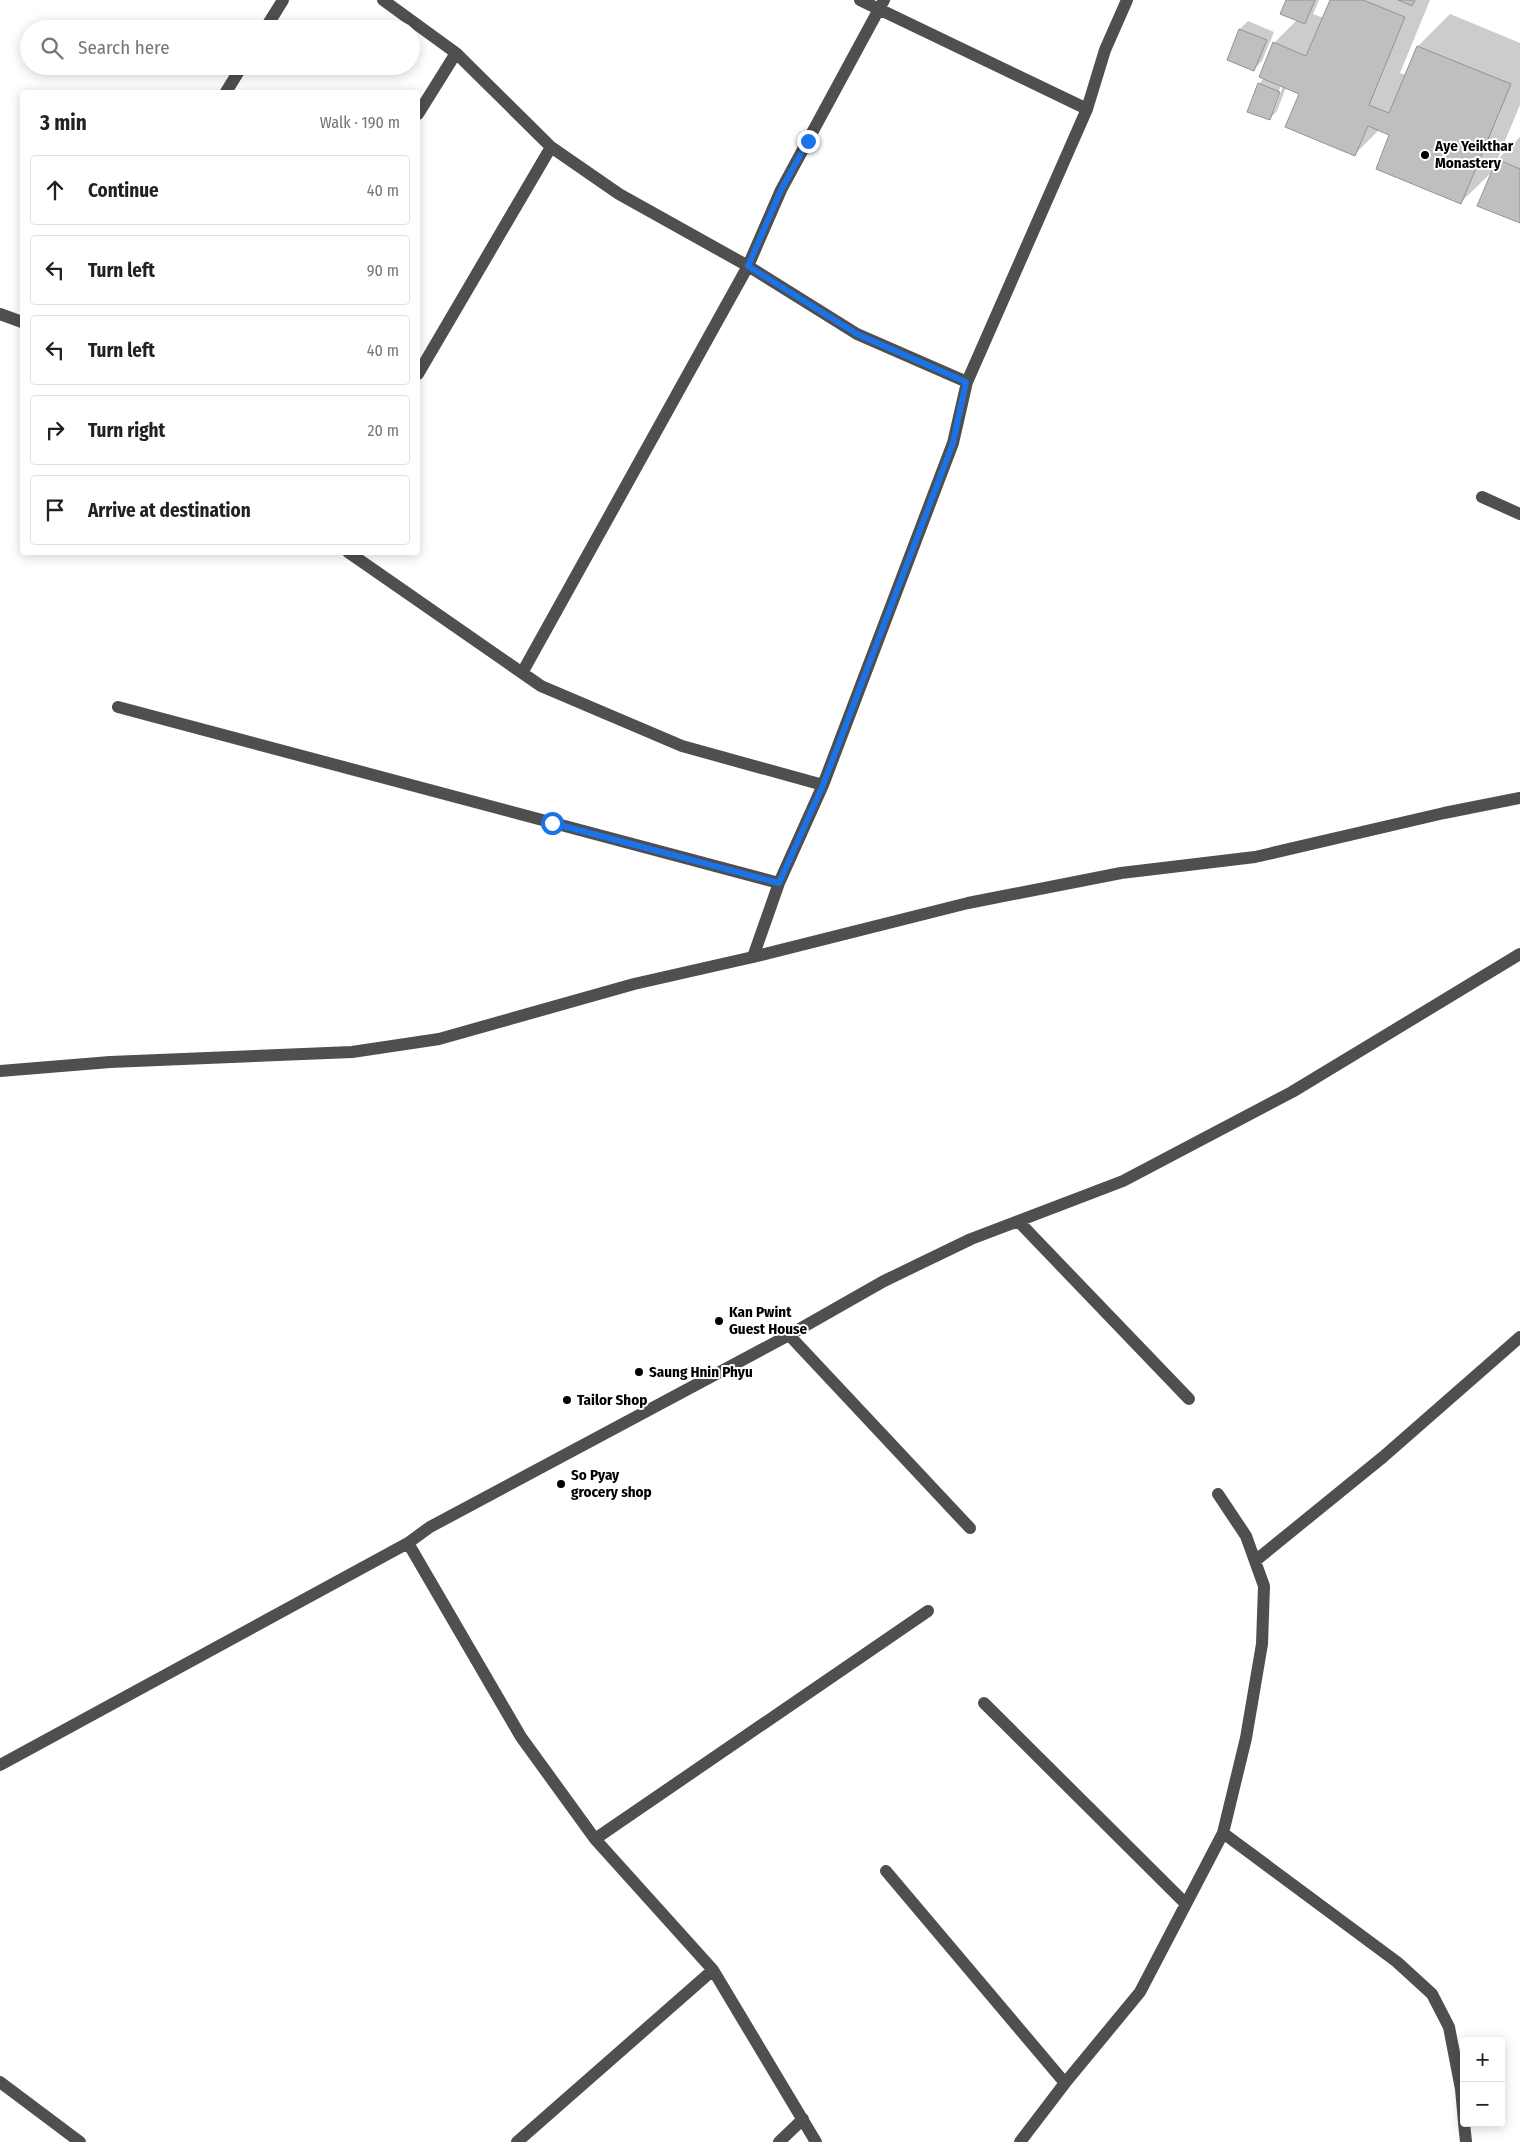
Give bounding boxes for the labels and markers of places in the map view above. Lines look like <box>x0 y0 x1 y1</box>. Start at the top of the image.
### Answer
place label: Aye Yeikthar Monastery <box>1434 137 1514 172</box>
marker: Aye Yeikthar Monastery <box>1419 149 1431 161</box>
place label: Kan Pwint Guest House <box>729 1303 808 1338</box>
marker: Kan Pwint Guest House <box>713 1315 725 1327</box>
place label: Saung Hnin Phyu <box>649 1363 753 1381</box>
marker: Saung Hnin Phyu <box>633 1366 645 1378</box>
place label: Tailor Shop <box>577 1391 647 1409</box>
marker: Tailor Shop <box>561 1394 573 1406</box>
place label: So Pyay grocery shop <box>571 1466 652 1501</box>
marker: So Pyay grocery shop <box>555 1478 567 1490</box>

